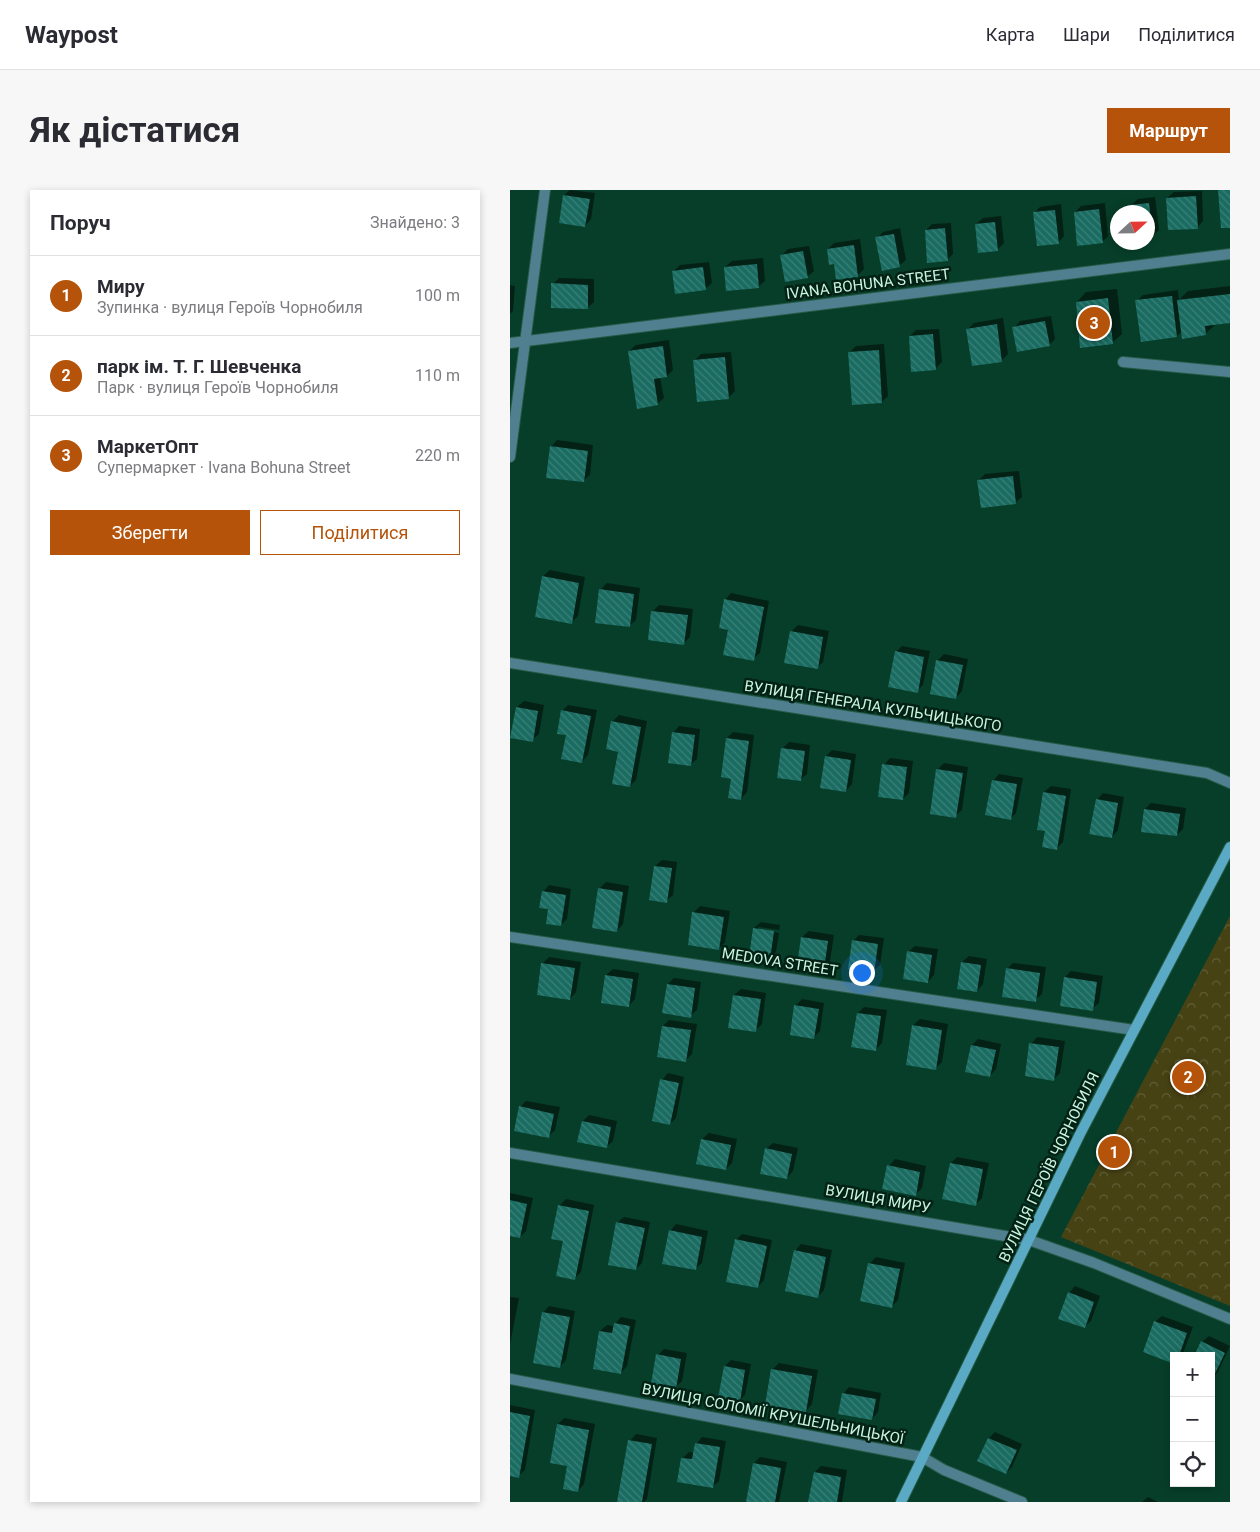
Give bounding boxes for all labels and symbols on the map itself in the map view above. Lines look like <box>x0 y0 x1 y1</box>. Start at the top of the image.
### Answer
north arrow <box>1110 205 1155 250</box>
street label: IVANA BOHUNA STREET <box>785 265 951 303</box>
pin: 3 <box>1078 304 1110 342</box>
street label: ВУЛИЦЯ ГЕНЕРАЛА КУЛЬЧИЦЬКОГО <box>743 677 1003 735</box>
street label: MEDOVA STREET <box>721 944 839 980</box>
your location <box>849 960 875 986</box>
pin: 2 <box>1172 1058 1204 1096</box>
street label: ВУЛИЦЯ ГЕРОЇВ ЧОРНОБИЛЯ <box>995 1069 1103 1265</box>
pin: 1 <box>1098 1133 1130 1171</box>
street label: ВУЛИЦЯ МИРУ <box>824 1181 932 1217</box>
street label: ВУЛИЦЯ СОЛОМІЇ КРУШЕЛЬНИЦЬКОЇ <box>641 1380 906 1448</box>

